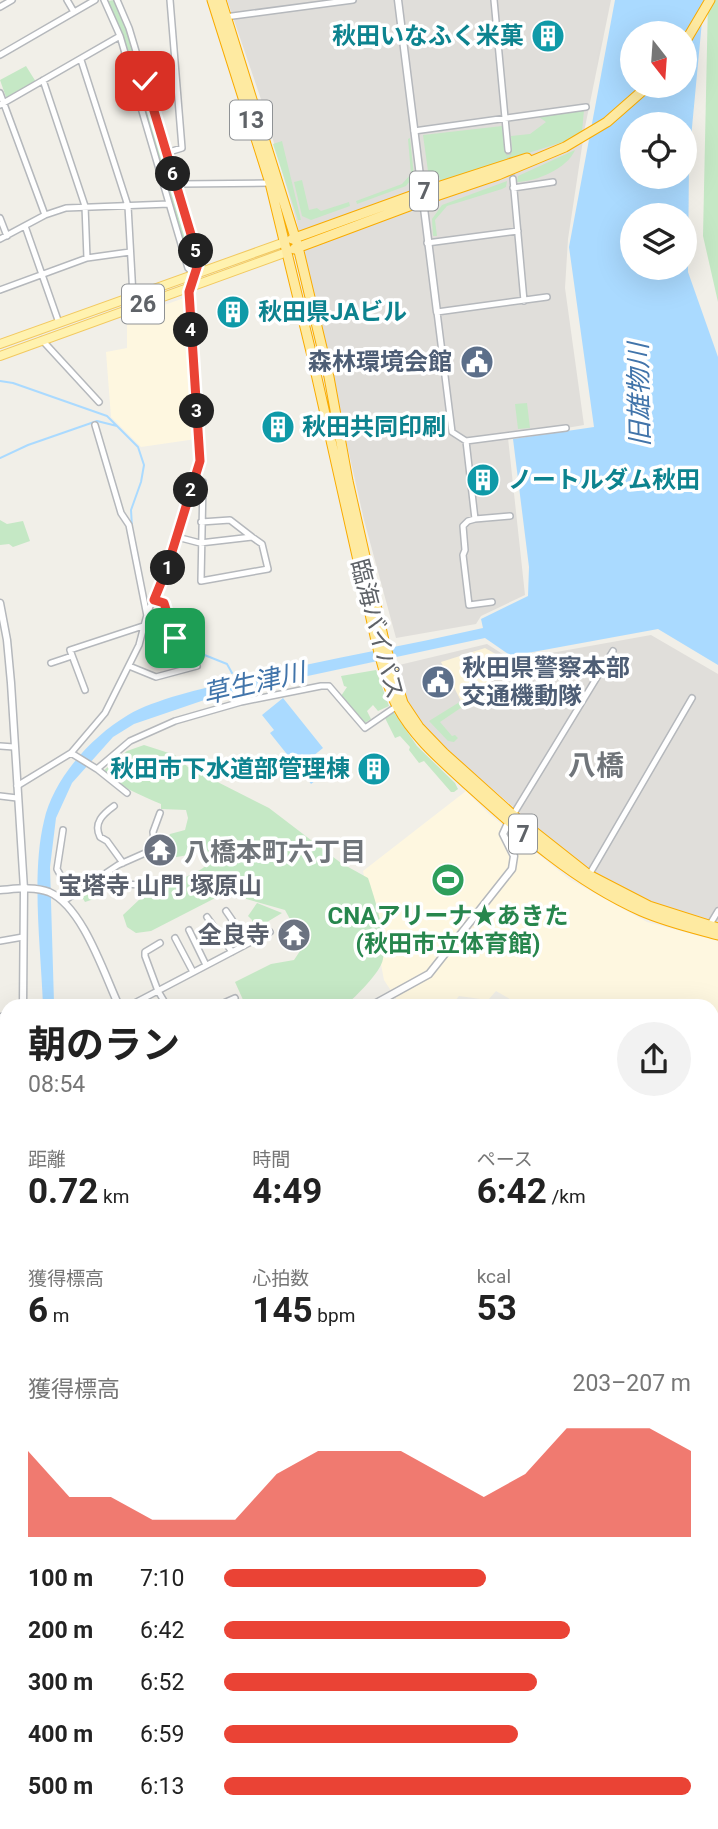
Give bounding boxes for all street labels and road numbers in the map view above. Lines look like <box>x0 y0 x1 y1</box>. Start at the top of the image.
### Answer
road number: 13 <box>230 100 272 140</box>
road number: 7 <box>410 172 438 210</box>
road number: 26 <box>122 284 164 324</box>
street label: 臨海バイパス <box>345 556 409 702</box>
road number: 7 <box>509 814 537 854</box>

